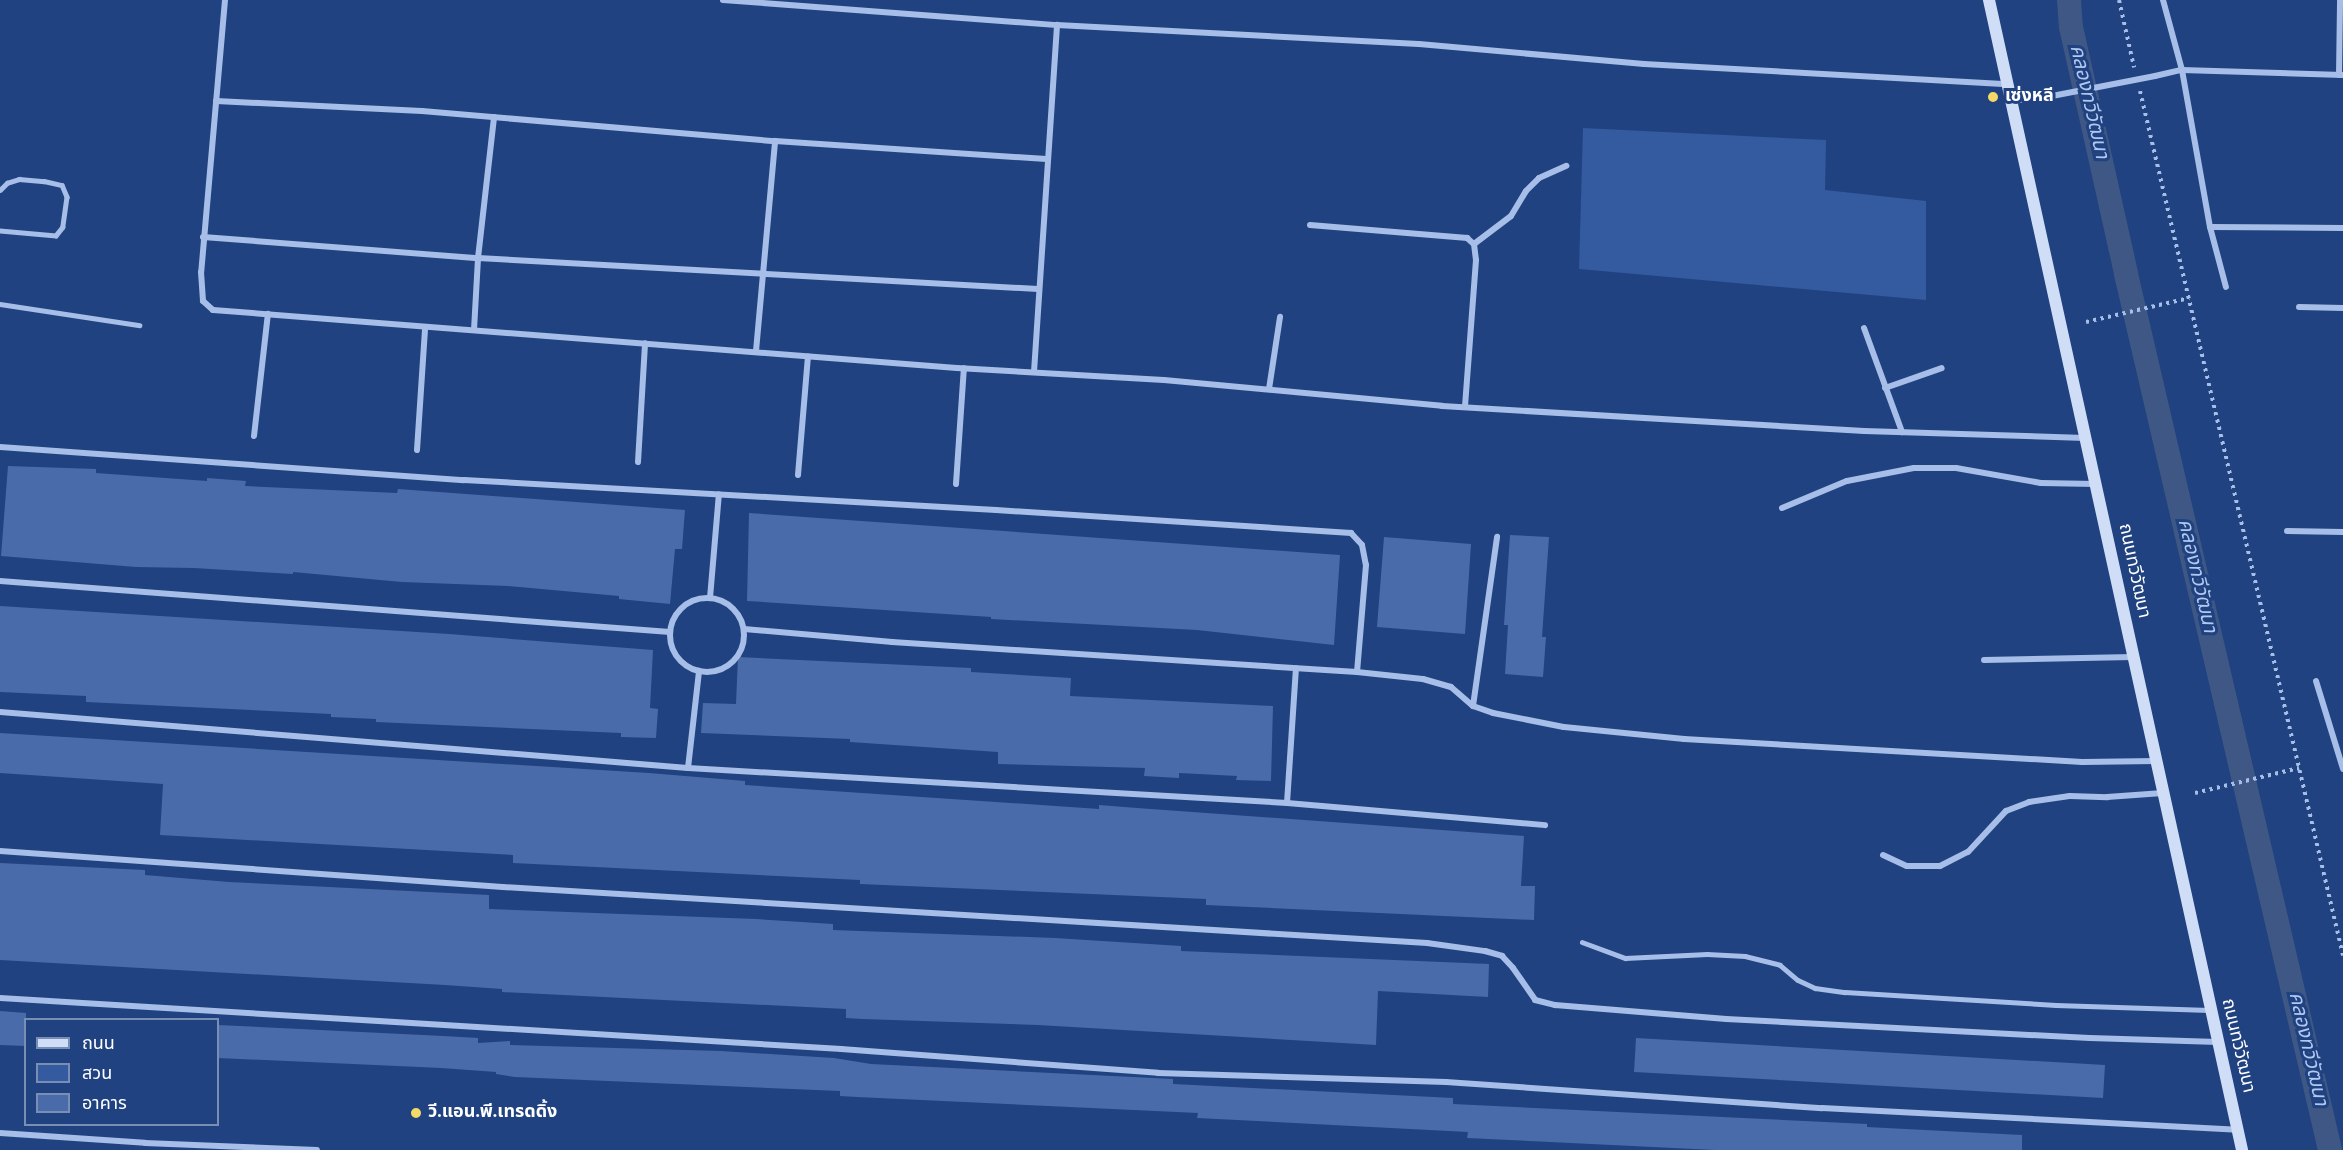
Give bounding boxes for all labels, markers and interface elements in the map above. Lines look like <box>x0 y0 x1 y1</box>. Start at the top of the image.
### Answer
water label: คลองทวีวัฒนา <box>2063 43 2113 161</box>
place label: เซ่งหลี <box>2005 86 2054 108</box>
marker: เซ่งหลี <box>1986 90 2000 104</box>
water label: คลองทวีวัฒนา <box>2171 517 2221 635</box>
street label: ถนนทวีวัฒนา <box>2112 522 2154 620</box>
water label: คลองทวีวัฒนา <box>2282 990 2332 1108</box>
street label: ถนนทวีวัฒนา <box>2216 997 2258 1095</box>
legend <box>24 1018 219 1126</box>
text: ถนน <box>82 1033 115 1056</box>
text: สวน <box>82 1063 112 1086</box>
text: อาคาร <box>82 1093 127 1116</box>
place label: วี.แอน.พี.เทรดดิ้ง <box>428 1102 557 1124</box>
marker: วี.แอน.พี.เทรดดิ้ง <box>409 1106 423 1120</box>

